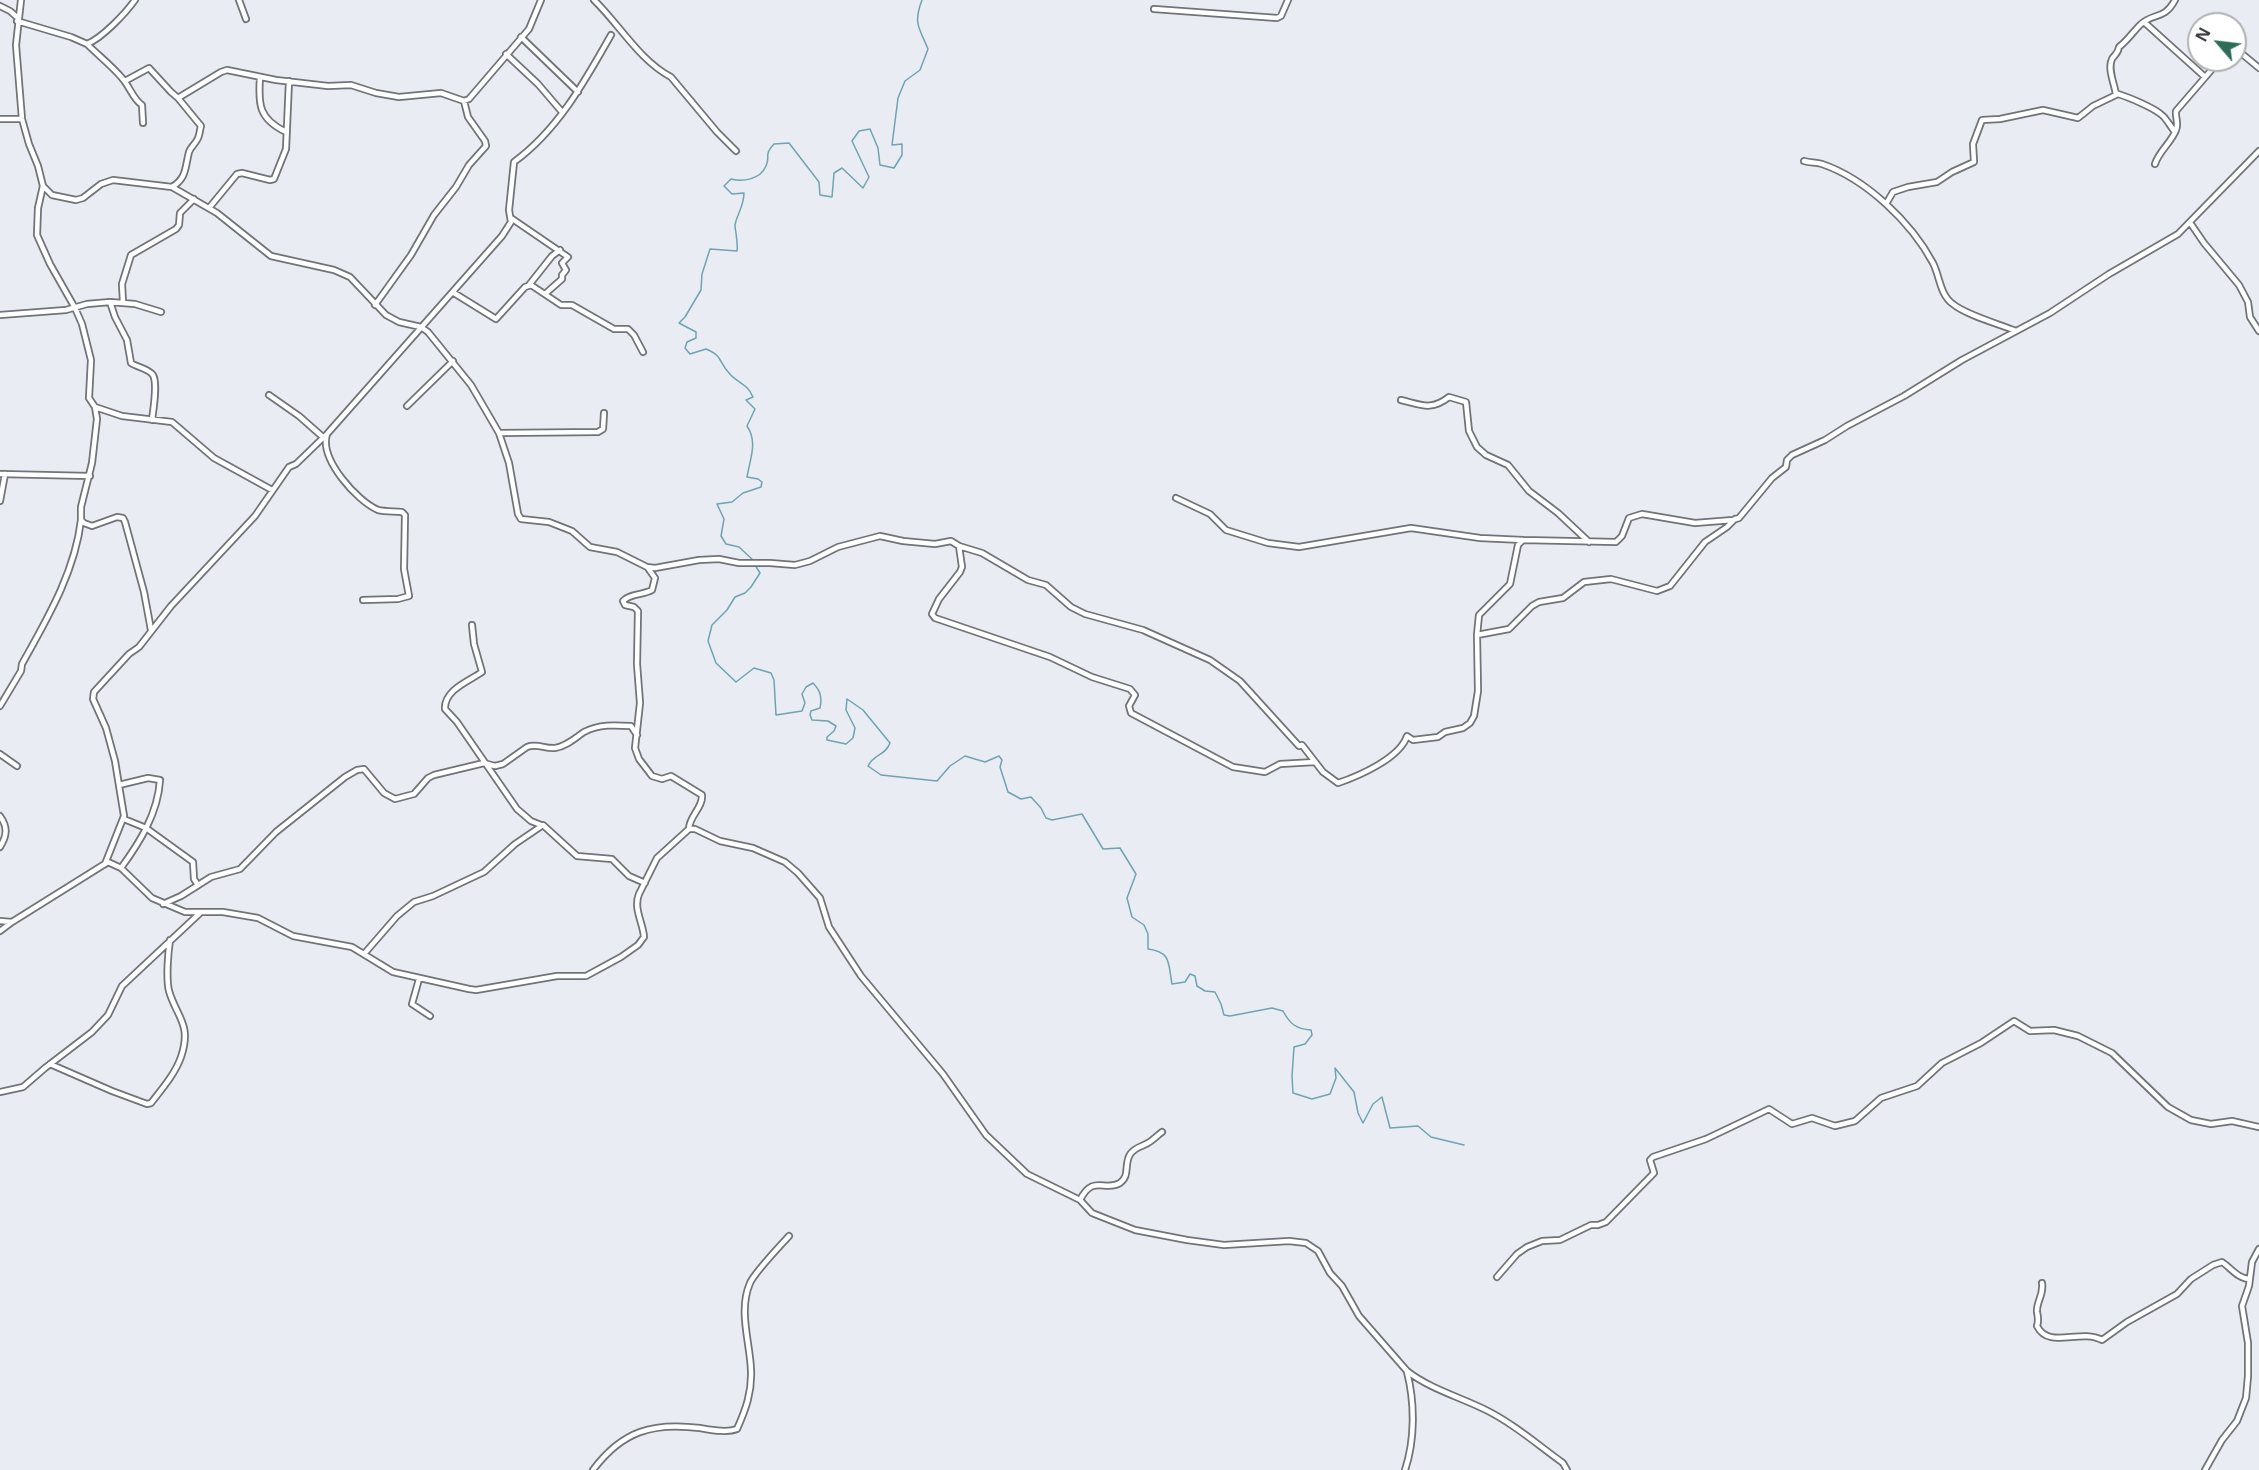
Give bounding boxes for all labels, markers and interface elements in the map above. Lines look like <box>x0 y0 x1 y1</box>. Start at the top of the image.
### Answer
north arrow <box>2187 12 2247 72</box>
text: N <box>2190 24 2216 45</box>

